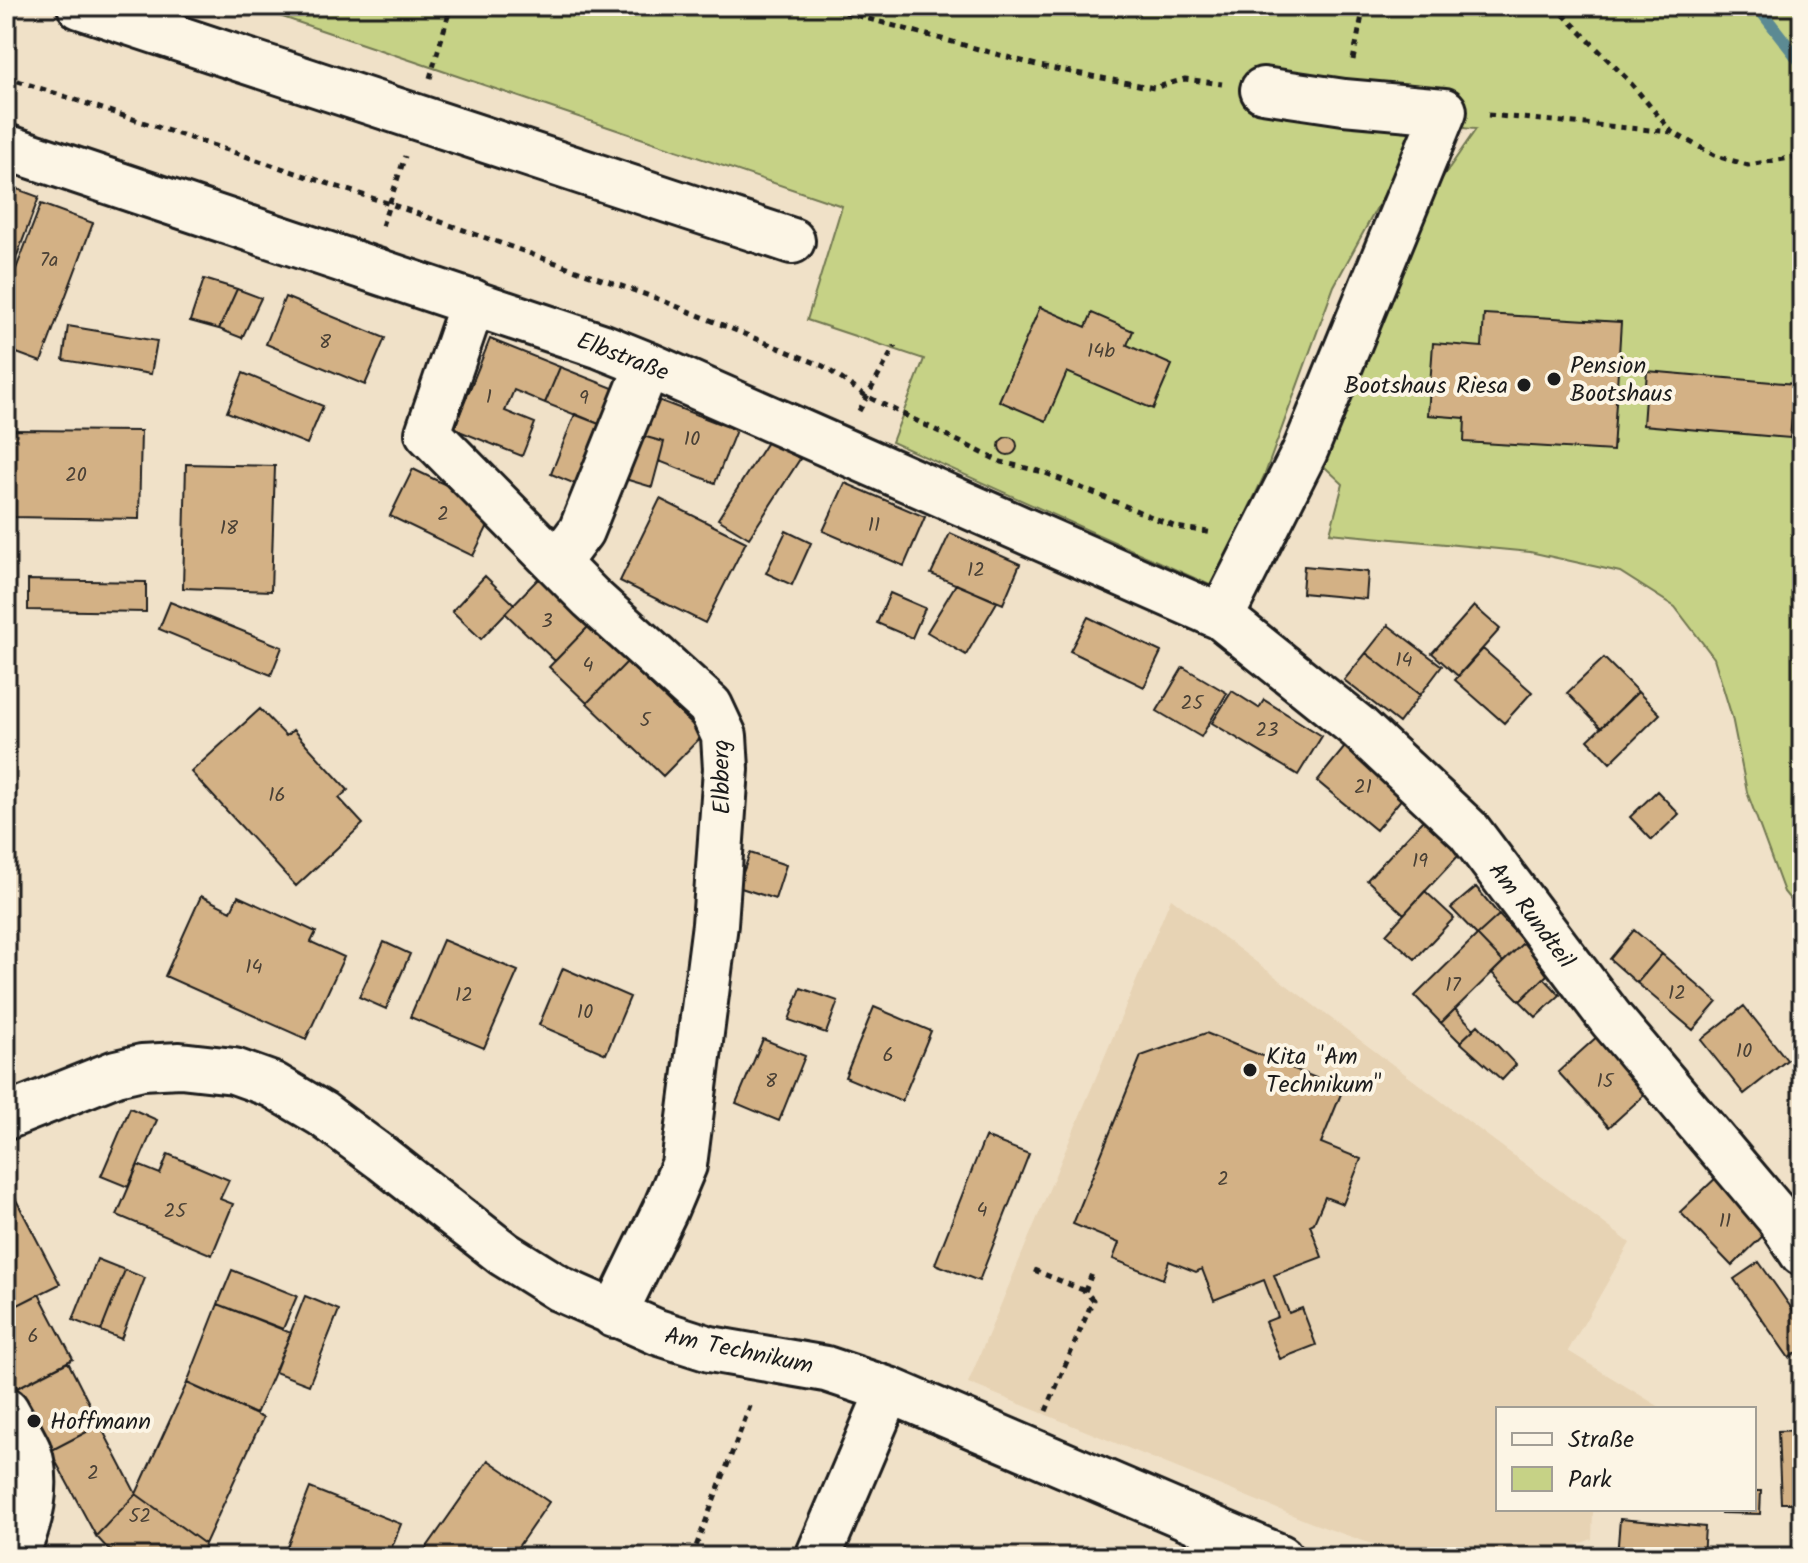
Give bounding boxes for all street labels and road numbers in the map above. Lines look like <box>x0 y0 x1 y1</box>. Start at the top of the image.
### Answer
street label: Elbstraße <box>571 322 674 393</box>
street label: Elbberg <box>702 739 743 815</box>
street label: Am Rundteil <box>1478 854 1584 978</box>
street label: Am Technikum <box>661 1317 817 1386</box>

